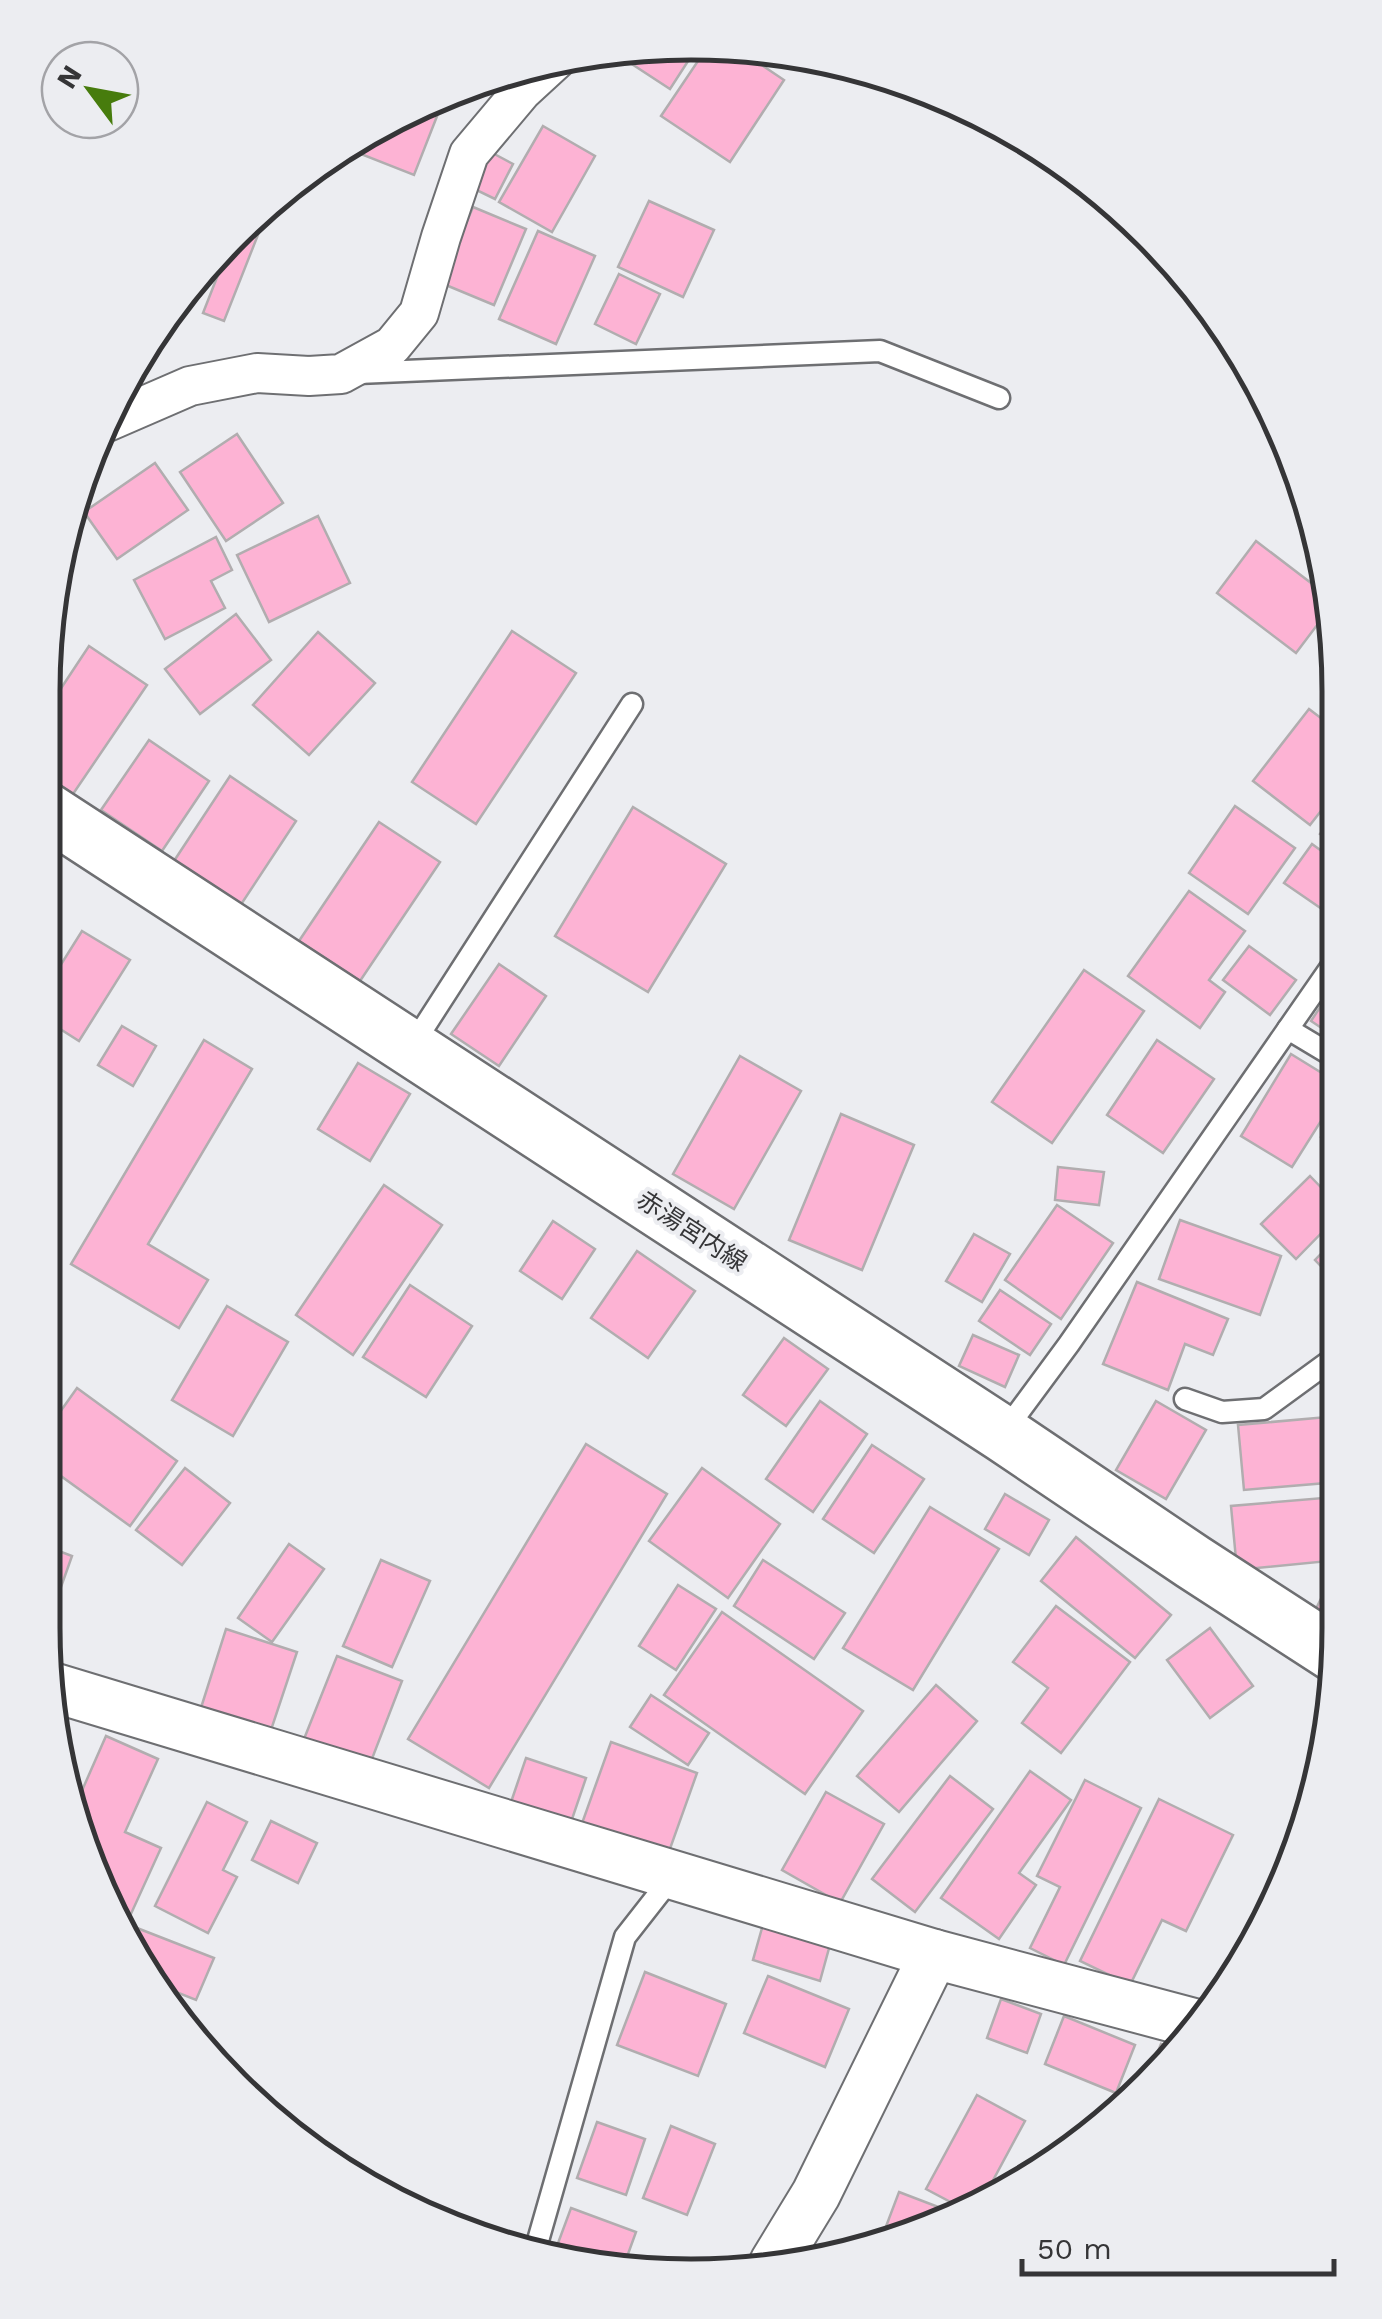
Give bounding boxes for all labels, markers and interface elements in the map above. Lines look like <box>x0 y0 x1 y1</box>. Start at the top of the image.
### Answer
north arrow <box>40 40 140 140</box>
text: N <box>50 59 89 95</box>
street label: 赤湯宮内線 <box>632 1185 752 1277</box>
scale bar <box>1022 2214 1334 2276</box>
text: 50 m <box>1037 2231 1112 2266</box>

